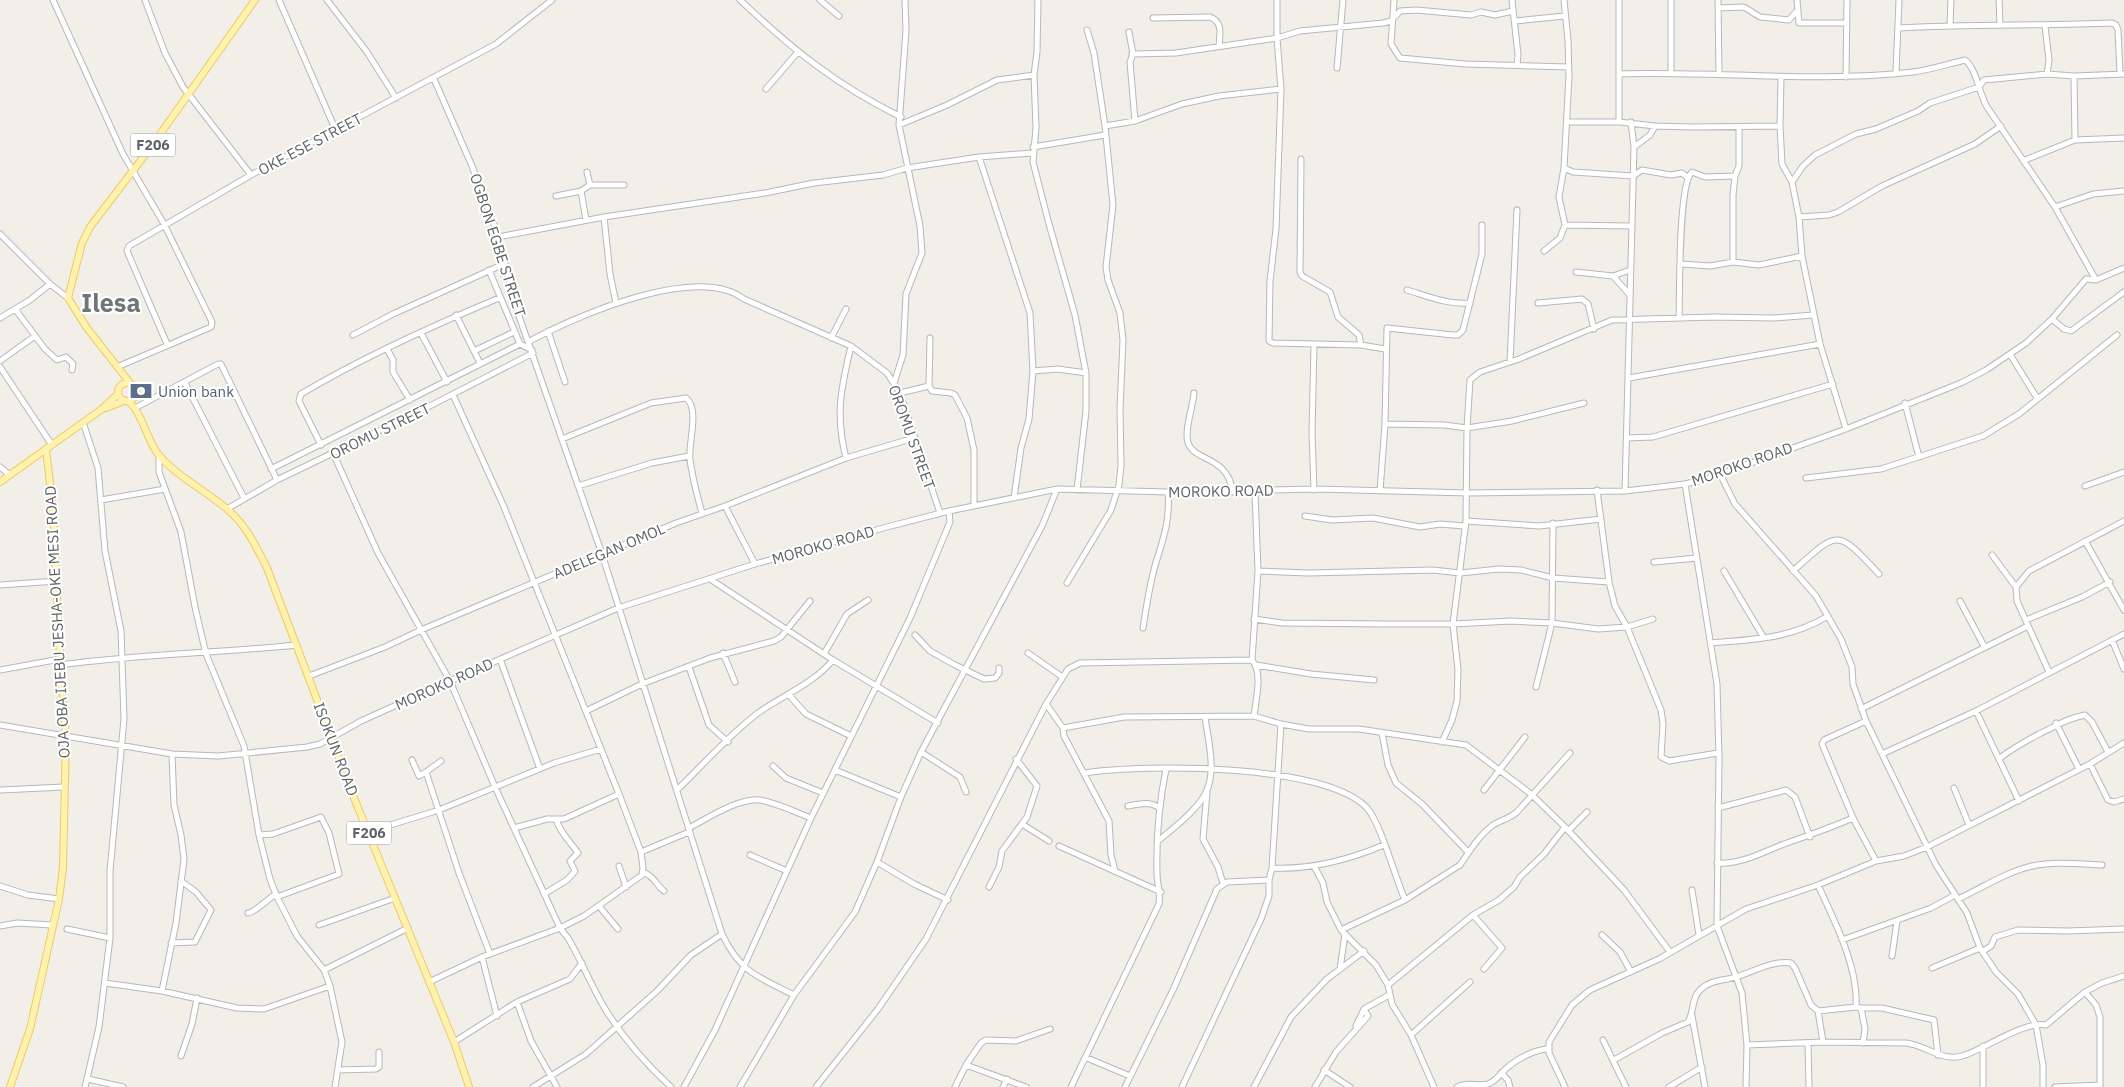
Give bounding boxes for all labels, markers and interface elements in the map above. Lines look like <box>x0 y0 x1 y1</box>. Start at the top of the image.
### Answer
street label: OKE ESE STREET <box>255 108 366 179</box>
road number: F206 <box>130 134 176 156</box>
street label: OGBON EGBE STREET <box>466 171 530 319</box>
district label: Ilesa <box>81 286 141 319</box>
bank icon: Union bank <box>128 378 154 404</box>
place label: Union bank <box>158 382 234 401</box>
street label: OROMU STREET <box>884 382 940 492</box>
street label: OROMU STREET <box>327 398 434 464</box>
street label: MOROKO ROAD <box>1689 438 1795 490</box>
street label: MOROKO ROAD <box>1168 481 1274 501</box>
street label: OJA OBA IJEBU JESHA-OKE MESI ROAD <box>40 485 74 759</box>
street label: ADELEGAN OMOL <box>550 519 668 583</box>
street label: MOROKO ROAD <box>770 521 876 569</box>
street label: MOROKO ROAD <box>392 654 496 714</box>
street label: ISOKUN ROAD <box>309 700 363 798</box>
road number: F206 <box>346 821 392 844</box>

